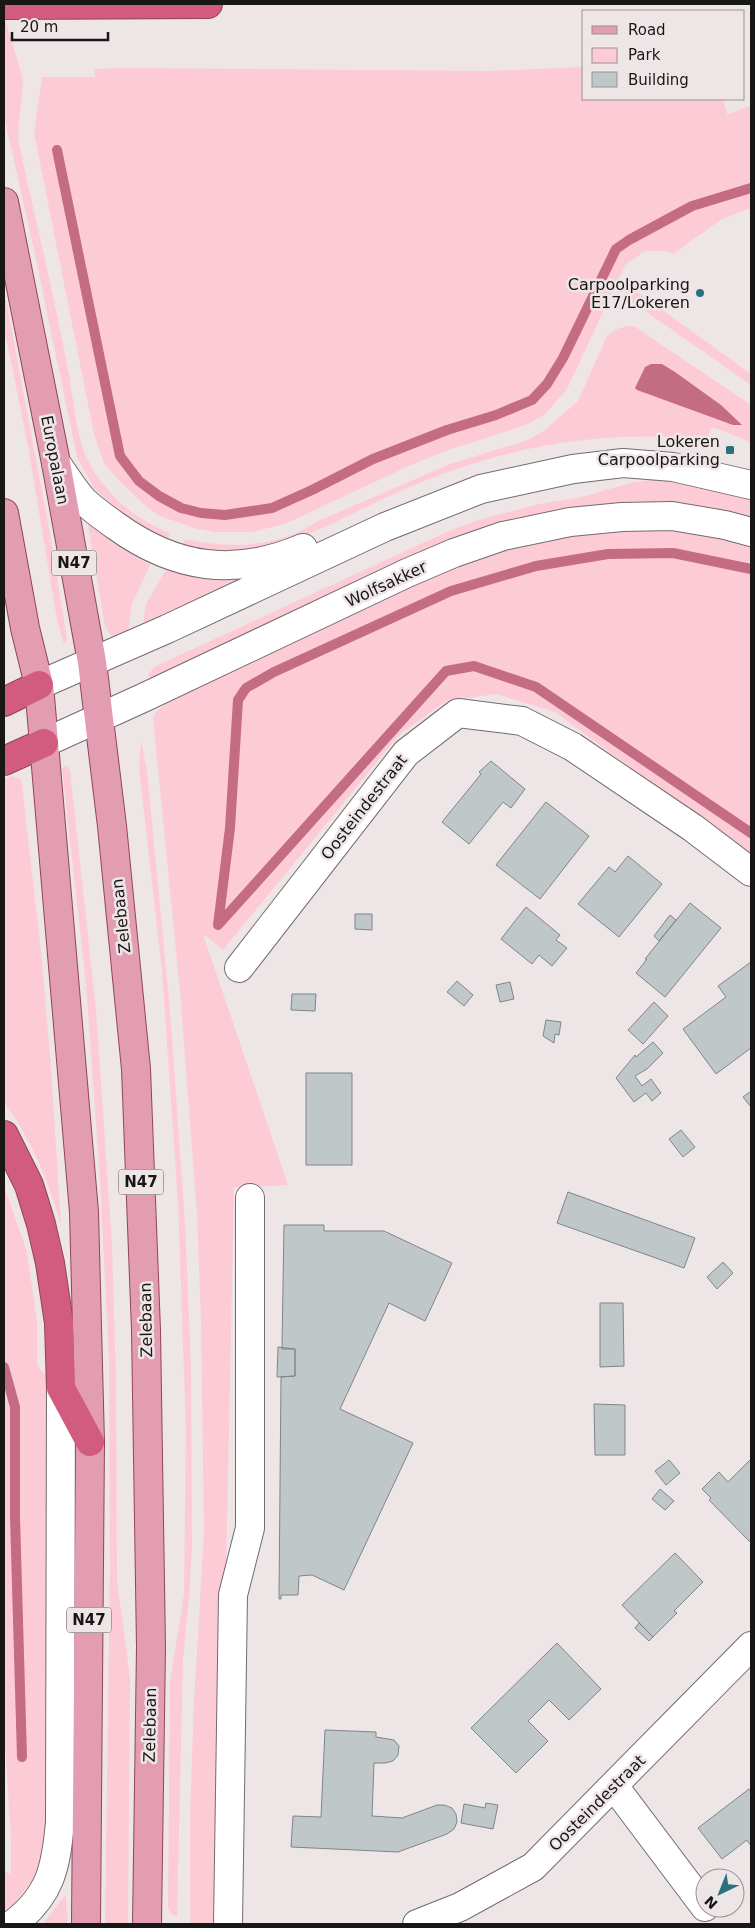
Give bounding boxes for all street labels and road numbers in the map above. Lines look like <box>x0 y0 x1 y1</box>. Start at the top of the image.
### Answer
street label: Europalaan <box>37 414 73 506</box>
road number: N47 <box>52 550 96 576</box>
street label: Wolfsakker <box>342 557 430 611</box>
street label: Oosteindestraat <box>317 751 411 863</box>
street label: Zelebaan <box>108 878 134 954</box>
road number: N47 <box>118 1170 164 1194</box>
street label: Zelebaan <box>136 1282 156 1358</box>
road number: N47 <box>66 1608 112 1632</box>
street label: Zelebaan <box>140 1687 160 1763</box>
street label: Oosteindestraat <box>545 1751 649 1855</box>

